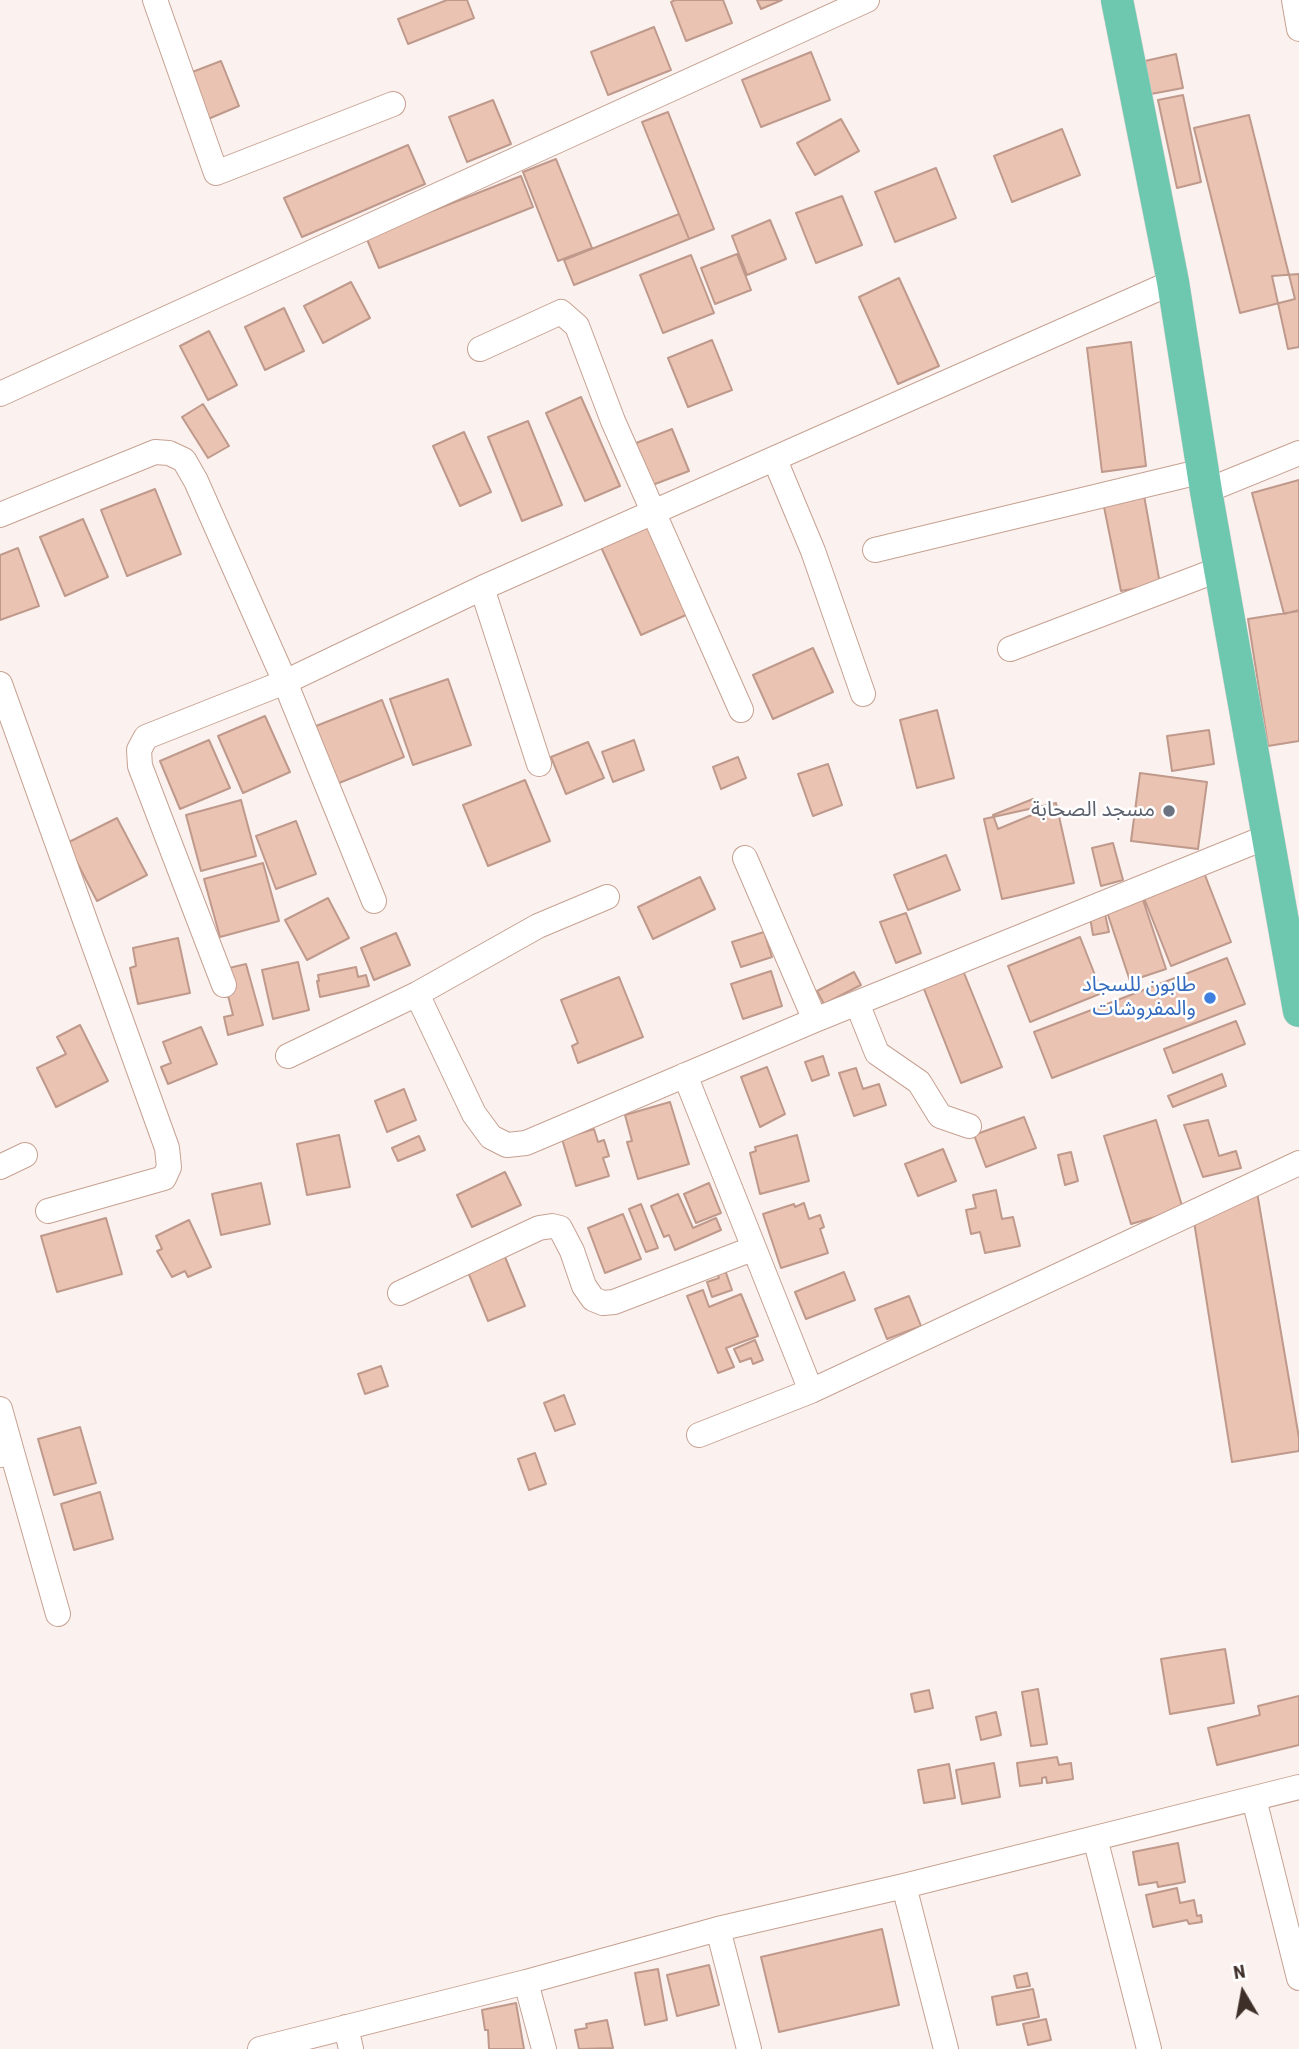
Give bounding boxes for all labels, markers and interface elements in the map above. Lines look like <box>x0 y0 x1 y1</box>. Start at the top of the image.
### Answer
place label: مسجد الصحابة <box>1031 798 1155 824</box>
marker: مسجد الصحابة <box>1161 803 1177 819</box>
place label: طابون للسجاد والمفروشات <box>1082 973 1196 1023</box>
marker: طابون للسجاد والمفروشات <box>1202 990 1218 1006</box>
north arrow <box>1208 1958 1278 2028</box>
text: N <box>1232 1959 1247 1984</box>

